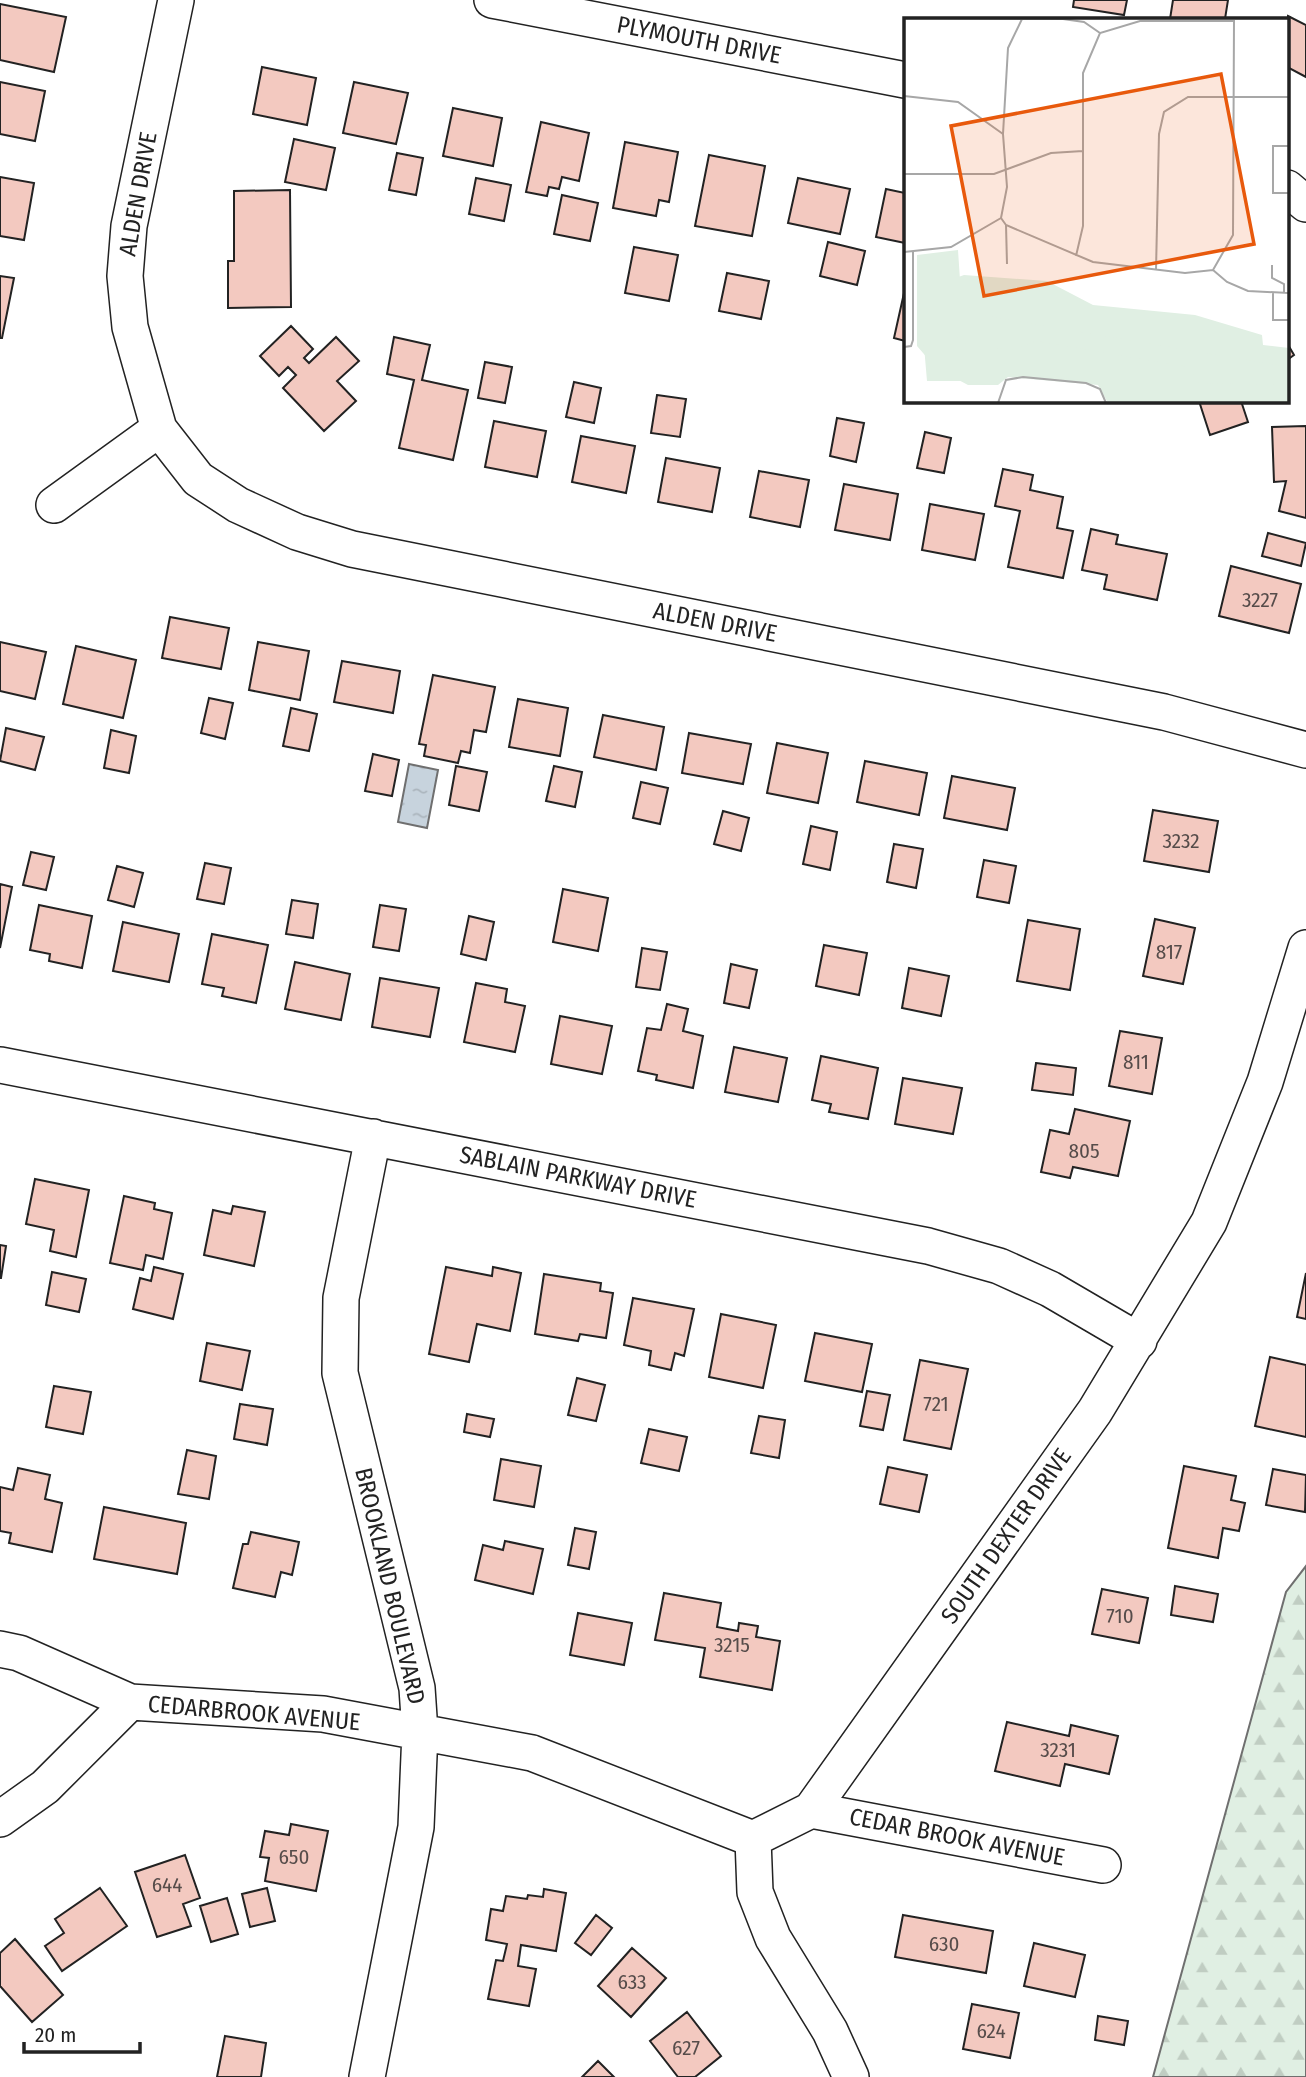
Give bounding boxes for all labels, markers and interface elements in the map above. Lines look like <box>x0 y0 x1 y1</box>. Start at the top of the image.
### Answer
street label: PLYMOUTH DRIVE <box>615 10 783 70</box>
inset map <box>904 18 1288 402</box>
street label: ALDEN DRIVE <box>113 130 163 258</box>
house number: 3227 <box>1242 587 1278 613</box>
street label: ALDEN DRIVE <box>651 596 779 648</box>
house number: 3232 <box>1162 828 1200 854</box>
house number: 817 <box>1156 939 1182 965</box>
house number: 811 <box>1123 1049 1149 1075</box>
house number: 805 <box>1068 1138 1100 1164</box>
street label: SABLAIN PARKWAY DRIVE <box>457 1140 699 1214</box>
house number: 721 <box>923 1391 949 1417</box>
street label: SOUTH DEXTER DRIVE <box>935 1443 1077 1629</box>
street label: BROOKLAND BOULEVARD <box>349 1465 431 1707</box>
house number: 710 <box>1106 1603 1134 1629</box>
house number: 3215 <box>714 1632 750 1658</box>
street label: CEDARBROOK AVENUE <box>147 1690 361 1736</box>
house number: 3231 <box>1040 1737 1076 1763</box>
street label: CEDAR BROOK AVENUE <box>847 1802 1067 1872</box>
house number: 650 <box>279 1844 309 1870</box>
house number: 644 <box>152 1872 182 1898</box>
house number: 630 <box>929 1931 959 1957</box>
house number: 633 <box>617 1969 647 1995</box>
scale bar <box>24 2010 140 2054</box>
house number: 624 <box>976 2018 1006 2044</box>
text: 20 m <box>35 2022 76 2048</box>
house number: 627 <box>672 2035 700 2061</box>

